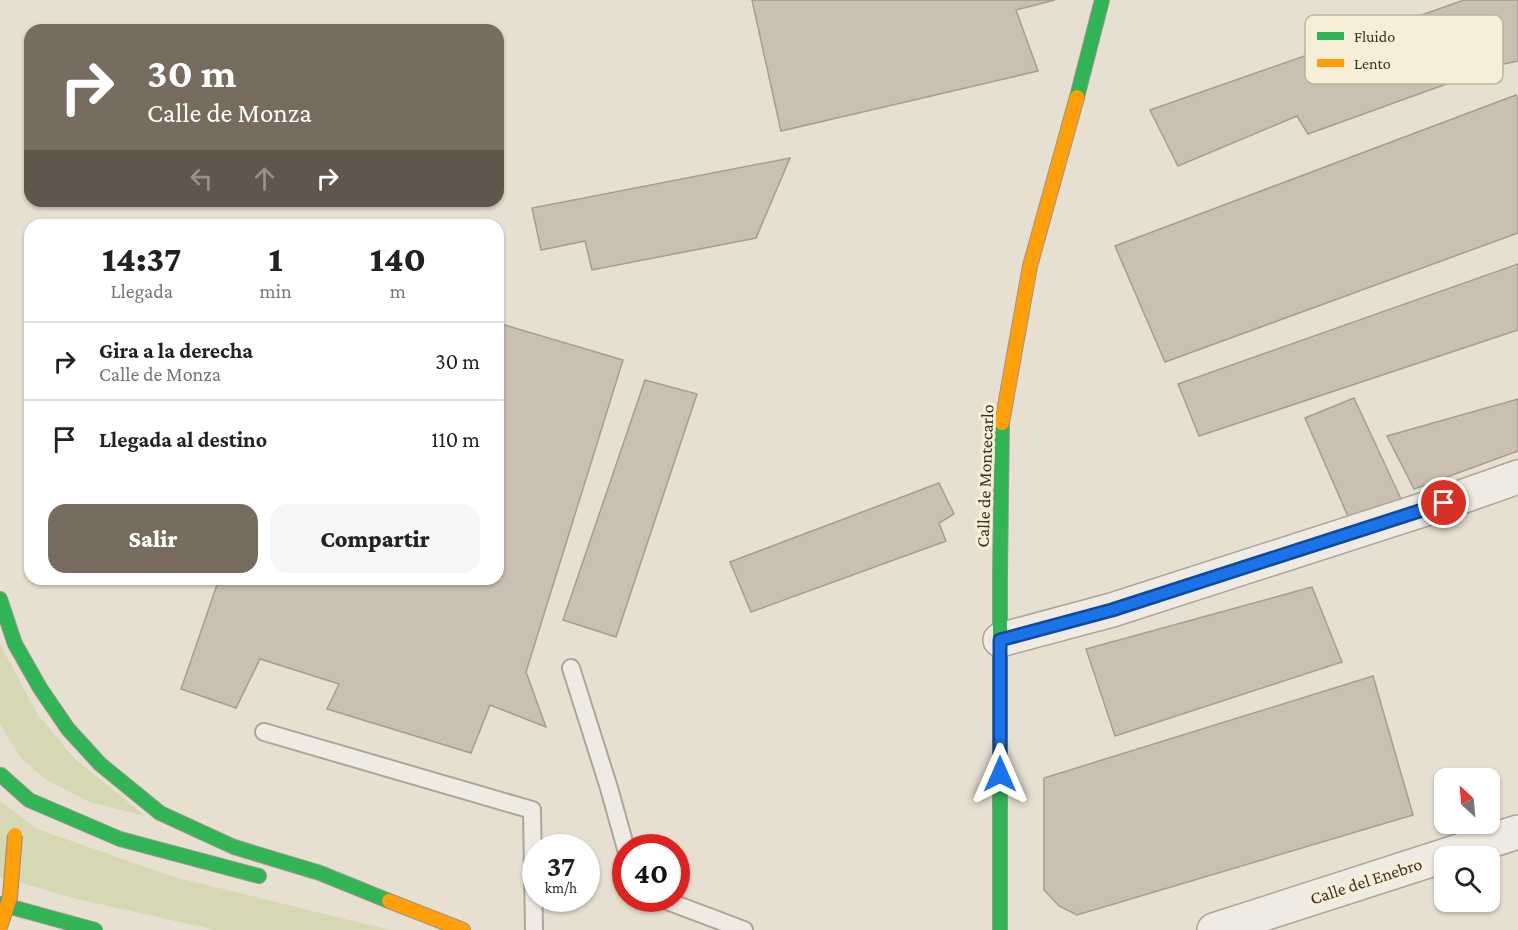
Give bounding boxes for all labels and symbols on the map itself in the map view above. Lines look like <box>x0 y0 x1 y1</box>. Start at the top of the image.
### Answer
legend <box>1305 15 1503 84</box>
text: Fluido <box>1354 28 1395 45</box>
text: Lento <box>1354 55 1391 72</box>
street label: Calle de Montecarlo <box>973 404 997 548</box>
pin <box>1418 477 1469 528</box>
position arrow <box>968 742 1032 806</box>
north arrow <box>1434 768 1500 834</box>
speed limit sign: 40 <box>612 834 690 912</box>
street label: Calle del Enebro <box>1307 853 1425 909</box>

